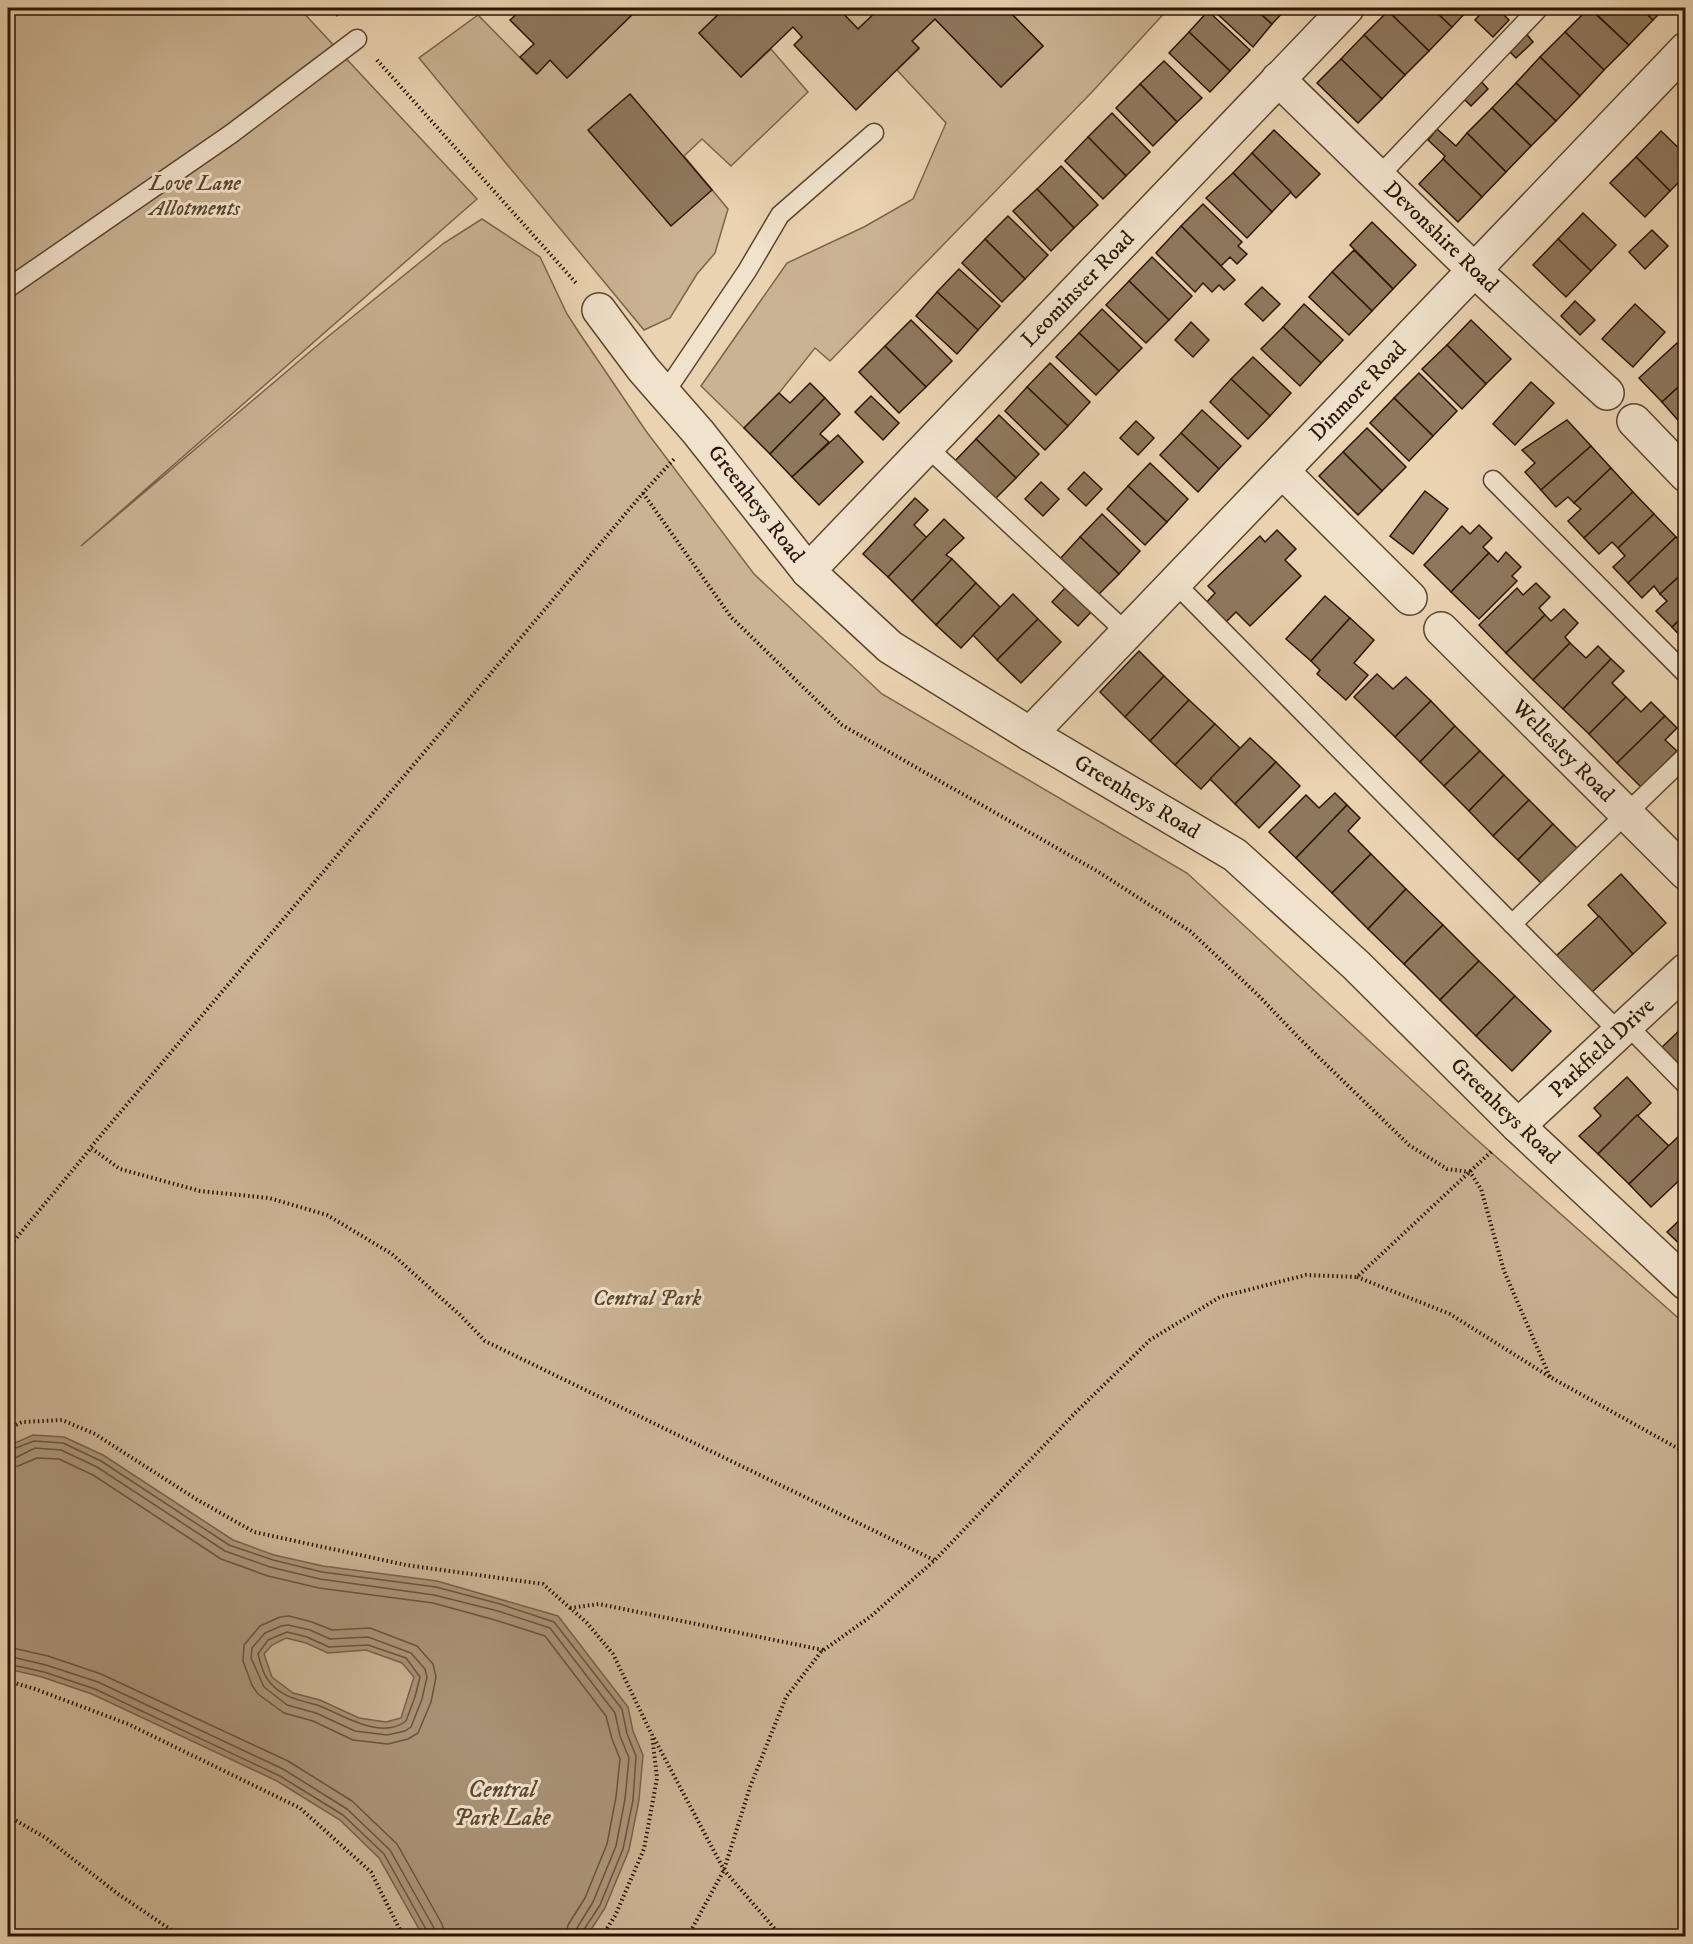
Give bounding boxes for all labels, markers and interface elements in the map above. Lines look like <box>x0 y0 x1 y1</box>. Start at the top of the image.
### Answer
park label: Love Lane Allotments <box>147 170 241 222</box>
street label: Devonshire Road <box>1378 175 1504 299</box>
street label: Leominster Road <box>1016 225 1140 353</box>
street label: Dinmore Road <box>1304 335 1412 446</box>
street label: Greenheys Road <box>702 440 810 568</box>
street label: Wellesley Road <box>1505 693 1620 808</box>
street label: Greenheys Road <box>1069 749 1205 845</box>
street label: Parkfield Drive <box>1544 992 1660 1104</box>
street label: Greenheys Road <box>1445 1052 1565 1170</box>
park label: Central Park <box>593 1285 702 1312</box>
water label: Central Park Lake <box>454 1775 551 1833</box>

